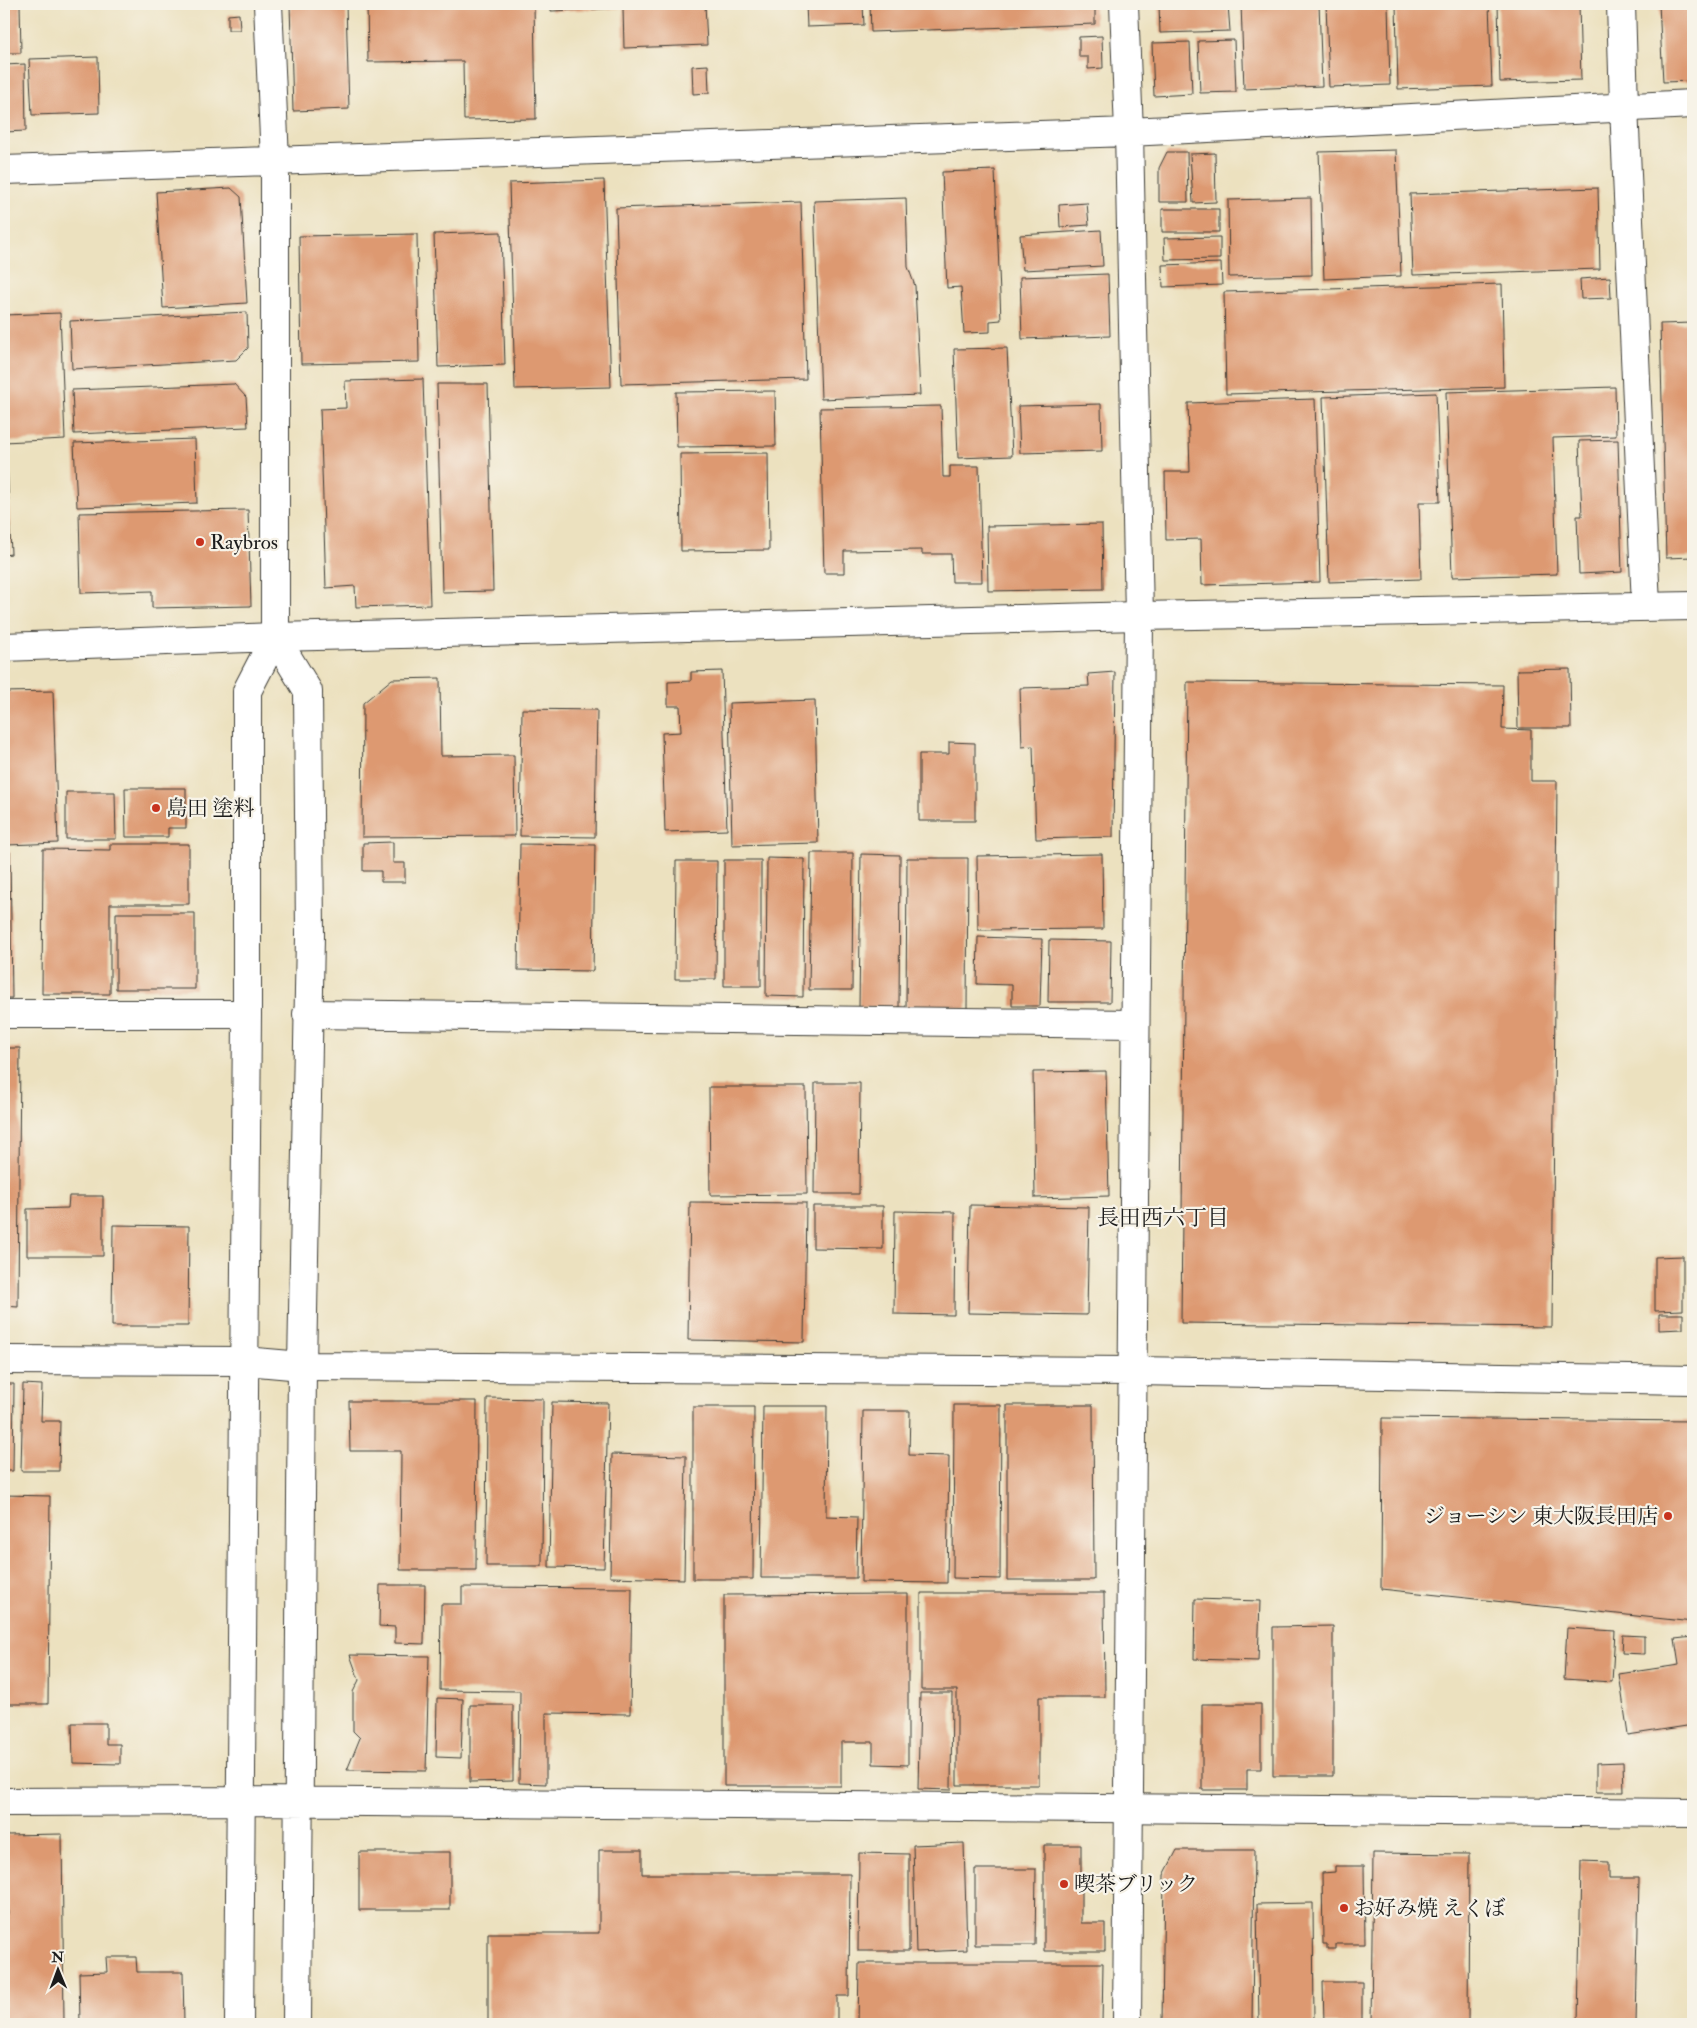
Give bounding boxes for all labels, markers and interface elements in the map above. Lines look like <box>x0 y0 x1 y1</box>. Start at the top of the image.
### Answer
place label: Raybros <box>210 529 278 556</box>
marker: Raybros <box>194 536 206 548</box>
place label: 島田 塗料 <box>166 795 254 822</box>
marker: 島田 塗料 <box>150 802 162 814</box>
district label: 長田西六丁目 <box>1097 1204 1229 1232</box>
place label: ジョーシン 東大阪長田店 <box>1424 1503 1658 1530</box>
marker: ジョーシン 東大阪長田店 <box>1662 1510 1674 1522</box>
place label: 喫茶ブリック <box>1074 1871 1198 1898</box>
marker: 喫茶ブリック <box>1058 1878 1070 1890</box>
place label: お好み焼 えくぼ <box>1354 1895 1505 1922</box>
marker: お好み焼 えくぼ <box>1338 1902 1350 1914</box>
north arrow <box>32 1946 82 1996</box>
text: N <box>50 1949 65 1966</box>

